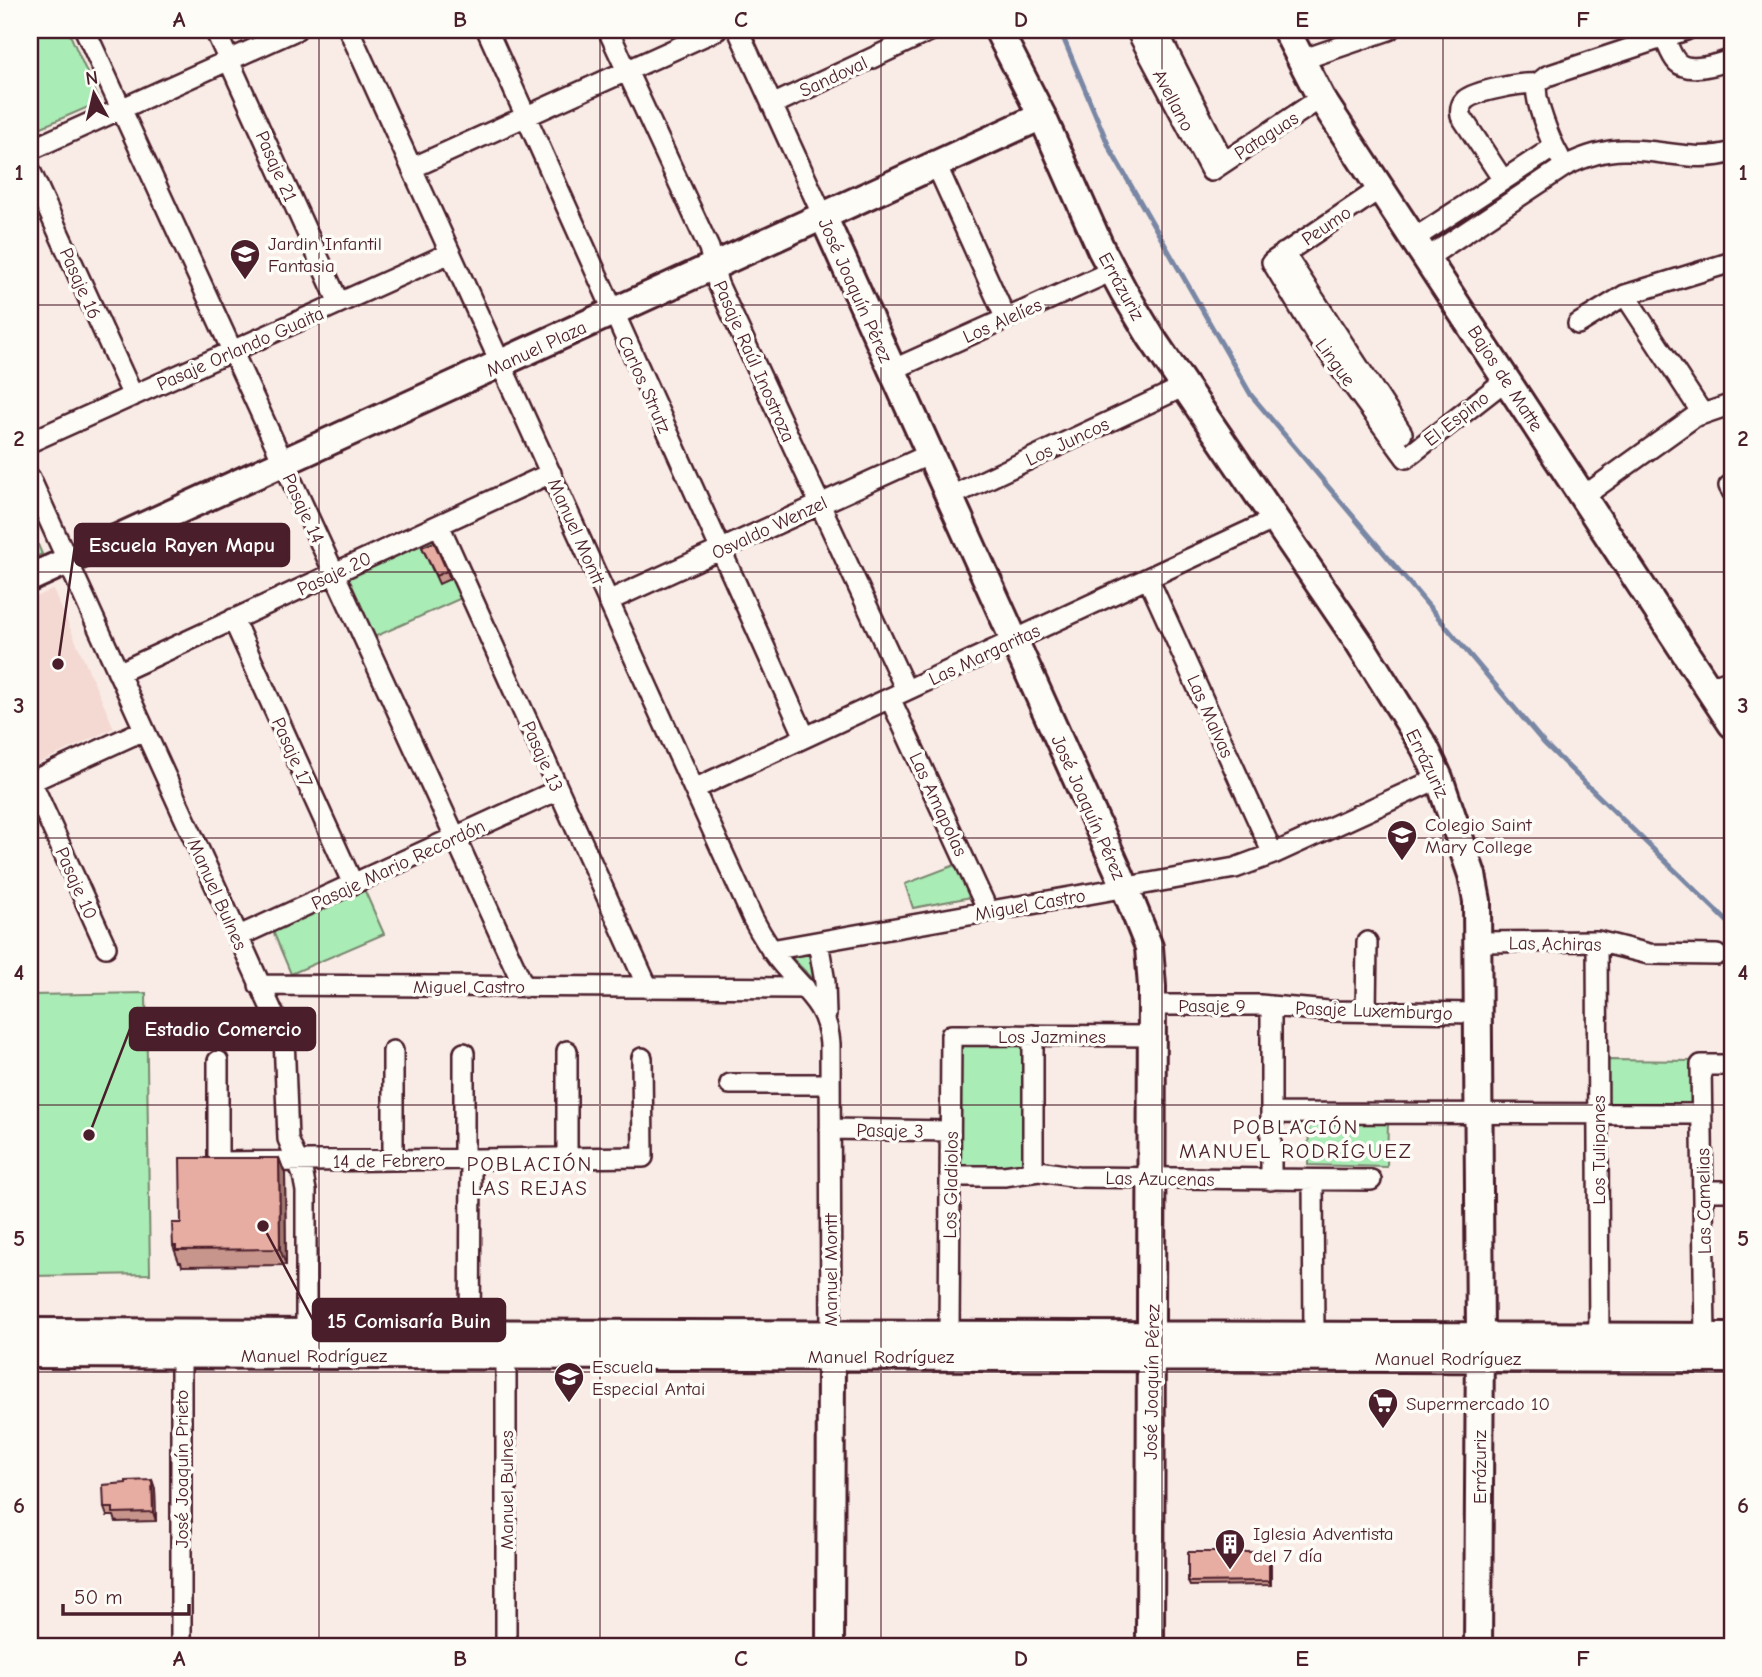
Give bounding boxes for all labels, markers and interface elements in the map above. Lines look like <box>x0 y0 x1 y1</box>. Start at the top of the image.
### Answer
text: A <box>173 6 186 33</box>
text: B <box>453 6 467 33</box>
text: C <box>734 6 748 33</box>
text: D <box>1014 6 1028 33</box>
text: E <box>1295 6 1309 33</box>
text: F <box>1576 6 1590 33</box>
street label: Sandoval <box>796 52 871 102</box>
north arrow <box>60 60 130 130</box>
text: N <box>84 66 99 90</box>
street label: Avellano <box>1148 66 1199 135</box>
street label: Pataguas <box>1230 107 1303 165</box>
street label: Pasaje 21 <box>251 128 301 205</box>
text: 1 <box>14 159 24 186</box>
text: 1 <box>1738 159 1748 186</box>
street label: Peumo <box>1298 201 1355 250</box>
street label: José Joaquín Pérez <box>813 215 897 366</box>
place label: Jardin Infantil Fantasia <box>268 233 382 277</box>
school or university icon: Jardin Infantil Fantasia <box>228 237 262 281</box>
street label: Pasaje 16 <box>55 244 105 322</box>
street label: Errázuriz <box>1094 249 1149 324</box>
street label: Pasaje Raúl Inostroza <box>709 277 800 446</box>
street label: Los Alelíes <box>960 294 1045 348</box>
street label: Pasaje Orlando Guaita <box>153 302 327 396</box>
street label: Manuel Plaza <box>483 316 590 382</box>
street label: Bajos de Matte <box>1463 322 1548 436</box>
street label: Carlos Strutz <box>613 332 675 436</box>
street label: Lingue <box>1311 334 1360 391</box>
street label: El Espino <box>1420 387 1493 451</box>
street label: Los Juncos <box>1022 413 1113 471</box>
text: 2 <box>13 425 25 452</box>
text: 2 <box>1737 425 1749 452</box>
street label: Pasaje 14 <box>277 470 329 547</box>
street label: Manuel Montt <box>543 475 609 588</box>
street label: Osvaldo Wenzel <box>708 492 831 564</box>
callout: Escuela Rayen Mapu <box>75 524 289 566</box>
text: Escuela Rayen Mapu <box>89 533 275 557</box>
street label: Pasaje 20 <box>294 547 375 601</box>
street label: Las Margaritas <box>925 619 1044 690</box>
street label: Las Malvas <box>1182 672 1238 761</box>
text: 3 <box>13 692 25 719</box>
text: 3 <box>1737 692 1749 719</box>
street label: Pasaje 17 <box>267 714 317 791</box>
street label: Pasaje 13 <box>517 718 567 795</box>
street label: Errázuriz <box>1401 725 1453 801</box>
street label: José Joaquín Pérez <box>1046 732 1130 883</box>
street label: Las Amapolas <box>905 749 972 860</box>
place label: Colegio Saint Mary College <box>1425 814 1532 858</box>
street label: Pasaje Mario Recordón <box>308 815 489 915</box>
school or university icon: Colegio Saint Mary College <box>1385 818 1419 862</box>
street label: Manuel Bulnes <box>183 835 251 954</box>
street label: Pasaje 10 <box>50 844 102 923</box>
street label: Miguel Castro <box>973 884 1087 926</box>
street label: Las Achiras <box>1508 932 1602 956</box>
text: 4 <box>14 959 25 986</box>
text: 4 <box>1738 959 1749 986</box>
street label: Miguel Castro <box>413 976 525 998</box>
street label: Pasaje 9 <box>1178 995 1246 1017</box>
street label: Pasaje Luxemburgo <box>1295 997 1453 1025</box>
callout: Estadio Comercio <box>130 1008 315 1050</box>
text: Estadio Comercio <box>145 1017 302 1041</box>
street label: Los Jazmines <box>998 1026 1106 1048</box>
street label: Los Tulipanes <box>1588 1095 1610 1205</box>
district label: POBLACIÓN MANUEL RODRÍGUEZ <box>1179 1115 1413 1163</box>
street label: Pasaje 3 <box>856 1119 924 1143</box>
street label: Los Gladiolos <box>939 1131 963 1239</box>
street label: Las Camelias <box>1692 1148 1716 1254</box>
street label: 14 de Febrero <box>333 1149 445 1173</box>
district label: POBLACIÓN LAS REJAS <box>467 1152 593 1200</box>
street label: Las Azucenas <box>1105 1167 1215 1191</box>
street label: Manuel Montt <box>820 1213 842 1327</box>
text: 5 <box>13 1225 25 1252</box>
text: 5 <box>1737 1225 1749 1252</box>
callout: 15 Comisaría Buin <box>313 1299 505 1341</box>
street label: José Joaquín Pérez <box>1140 1304 1164 1460</box>
text: 15 Comisaría Buin <box>327 1309 491 1333</box>
street label: Manuel Rodríguez <box>241 1345 387 1367</box>
street label: Manuel Rodríguez <box>808 1346 954 1368</box>
street label: Manuel Rodríguez <box>1375 1348 1521 1370</box>
place label: Escuela Especial Antai <box>592 1356 705 1400</box>
school or university icon: Escuela Especial Antai <box>552 1360 586 1404</box>
supermarket icon: Supermercado 10 <box>1366 1386 1400 1430</box>
street label: José Joaquín Prieto <box>171 1390 193 1548</box>
place label: Supermercado 10 <box>1406 1393 1550 1415</box>
street label: Manuel Bulnes <box>496 1430 518 1550</box>
street label: Errázuriz <box>1469 1430 1491 1504</box>
text: 6 <box>13 1492 25 1519</box>
text: 6 <box>1737 1492 1749 1519</box>
place label: Iglesia Adventista del 7 día <box>1253 1523 1394 1567</box>
building icon: Iglesia Adventista del 7 día <box>1213 1527 1247 1571</box>
scale bar <box>63 1572 189 1616</box>
text: 50 m <box>74 1585 123 1609</box>
text: A <box>173 1645 186 1672</box>
text: B <box>453 1645 467 1672</box>
text: C <box>734 1645 748 1672</box>
text: D <box>1014 1645 1028 1672</box>
text: E <box>1295 1645 1309 1672</box>
text: F <box>1576 1645 1590 1672</box>

